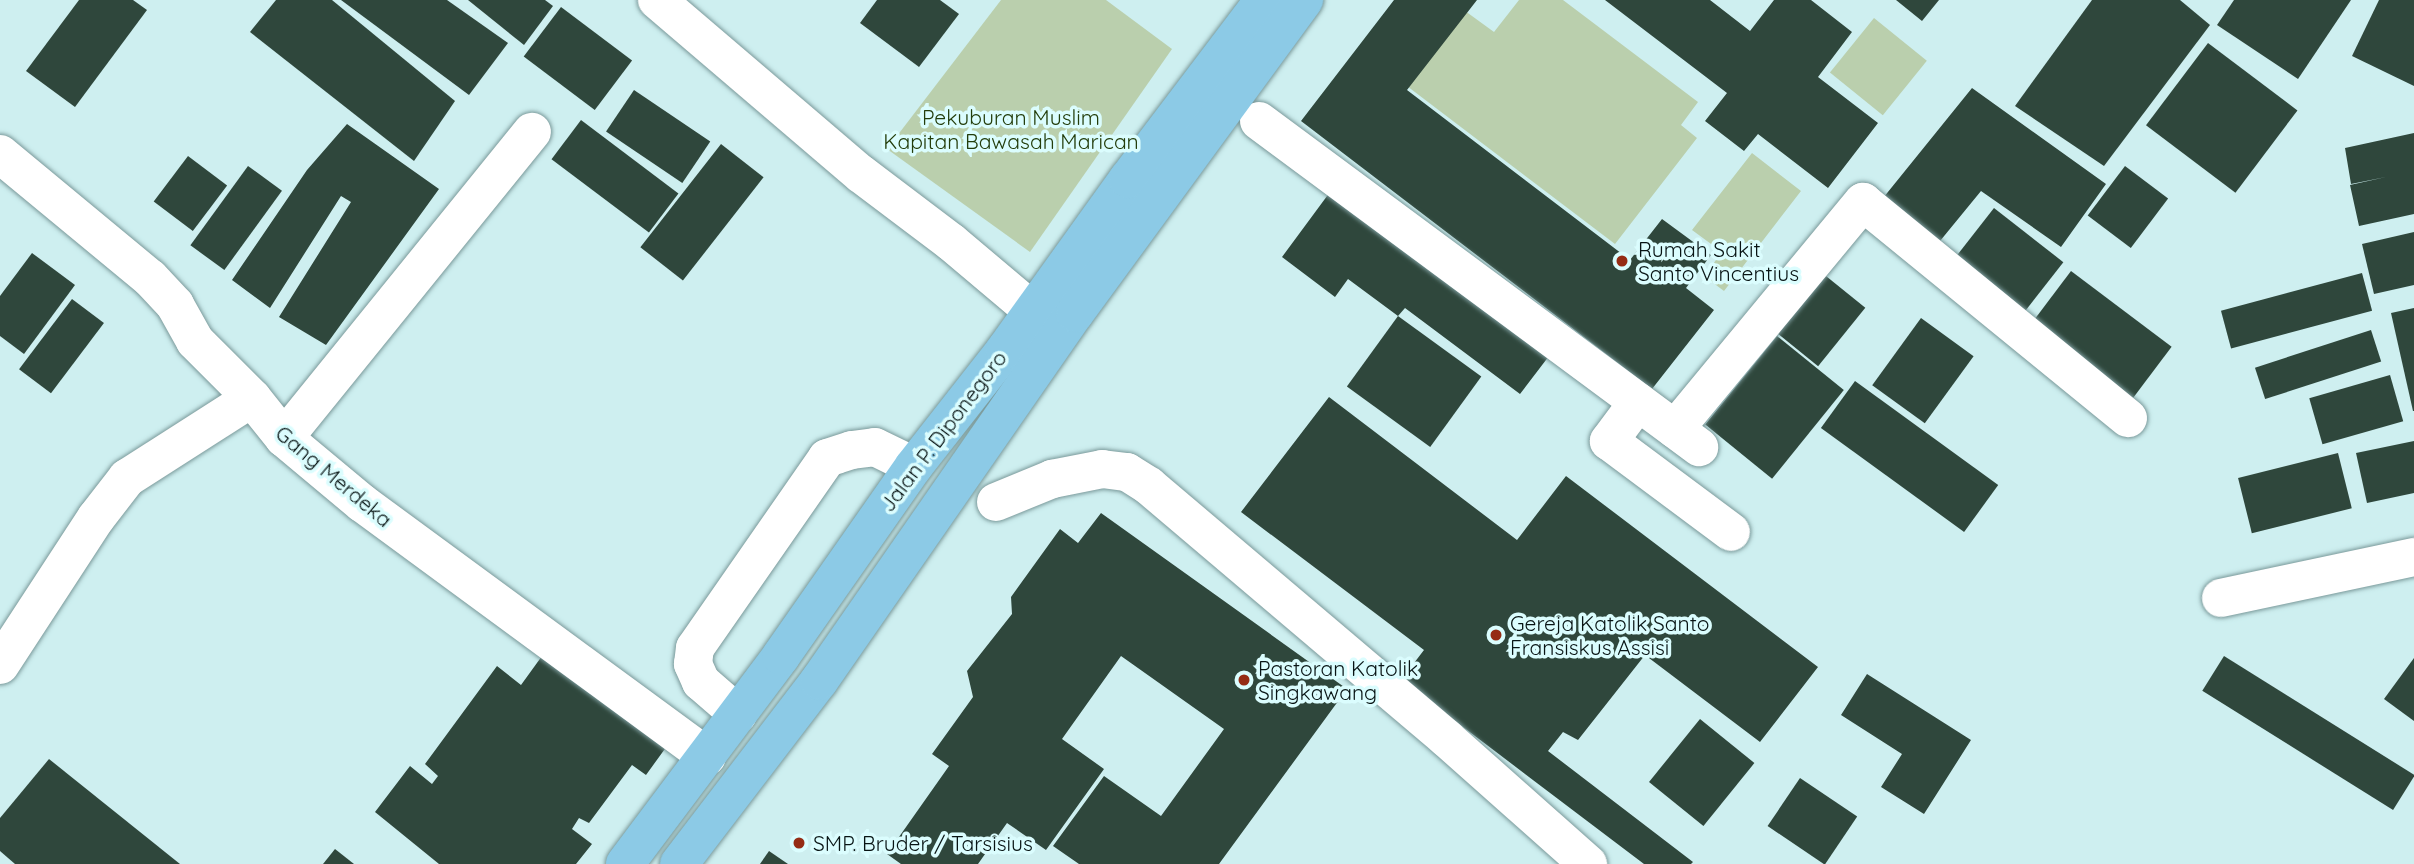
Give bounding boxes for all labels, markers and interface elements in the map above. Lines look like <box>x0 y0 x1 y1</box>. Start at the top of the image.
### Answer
park label: Pekuburan Muslim Kapitan Bawasah Marican <box>883 104 1139 154</box>
place label: Rumah Sakit Santo Vincentius <box>1638 236 1799 286</box>
marker: Rumah Sakit Santo Vincentius <box>1612 251 1632 271</box>
street label: Jalan P. Diponegoro <box>874 346 1012 516</box>
street label: Gang Merdeka <box>271 420 397 532</box>
place label: Gereja Katolik Santo Fransiskus Assisi <box>1510 610 1709 660</box>
marker: Gereja Katolik Santo Fransiskus Assisi <box>1488 627 1504 643</box>
place label: Pastoran Katolik Singkawang <box>1258 655 1418 705</box>
marker: Pastoran Katolik Singkawang <box>1236 672 1252 688</box>
place label: SMP. Bruder / Tarsisius <box>813 830 1033 856</box>
marker: SMP. Bruder / Tarsisius <box>791 835 807 851</box>

